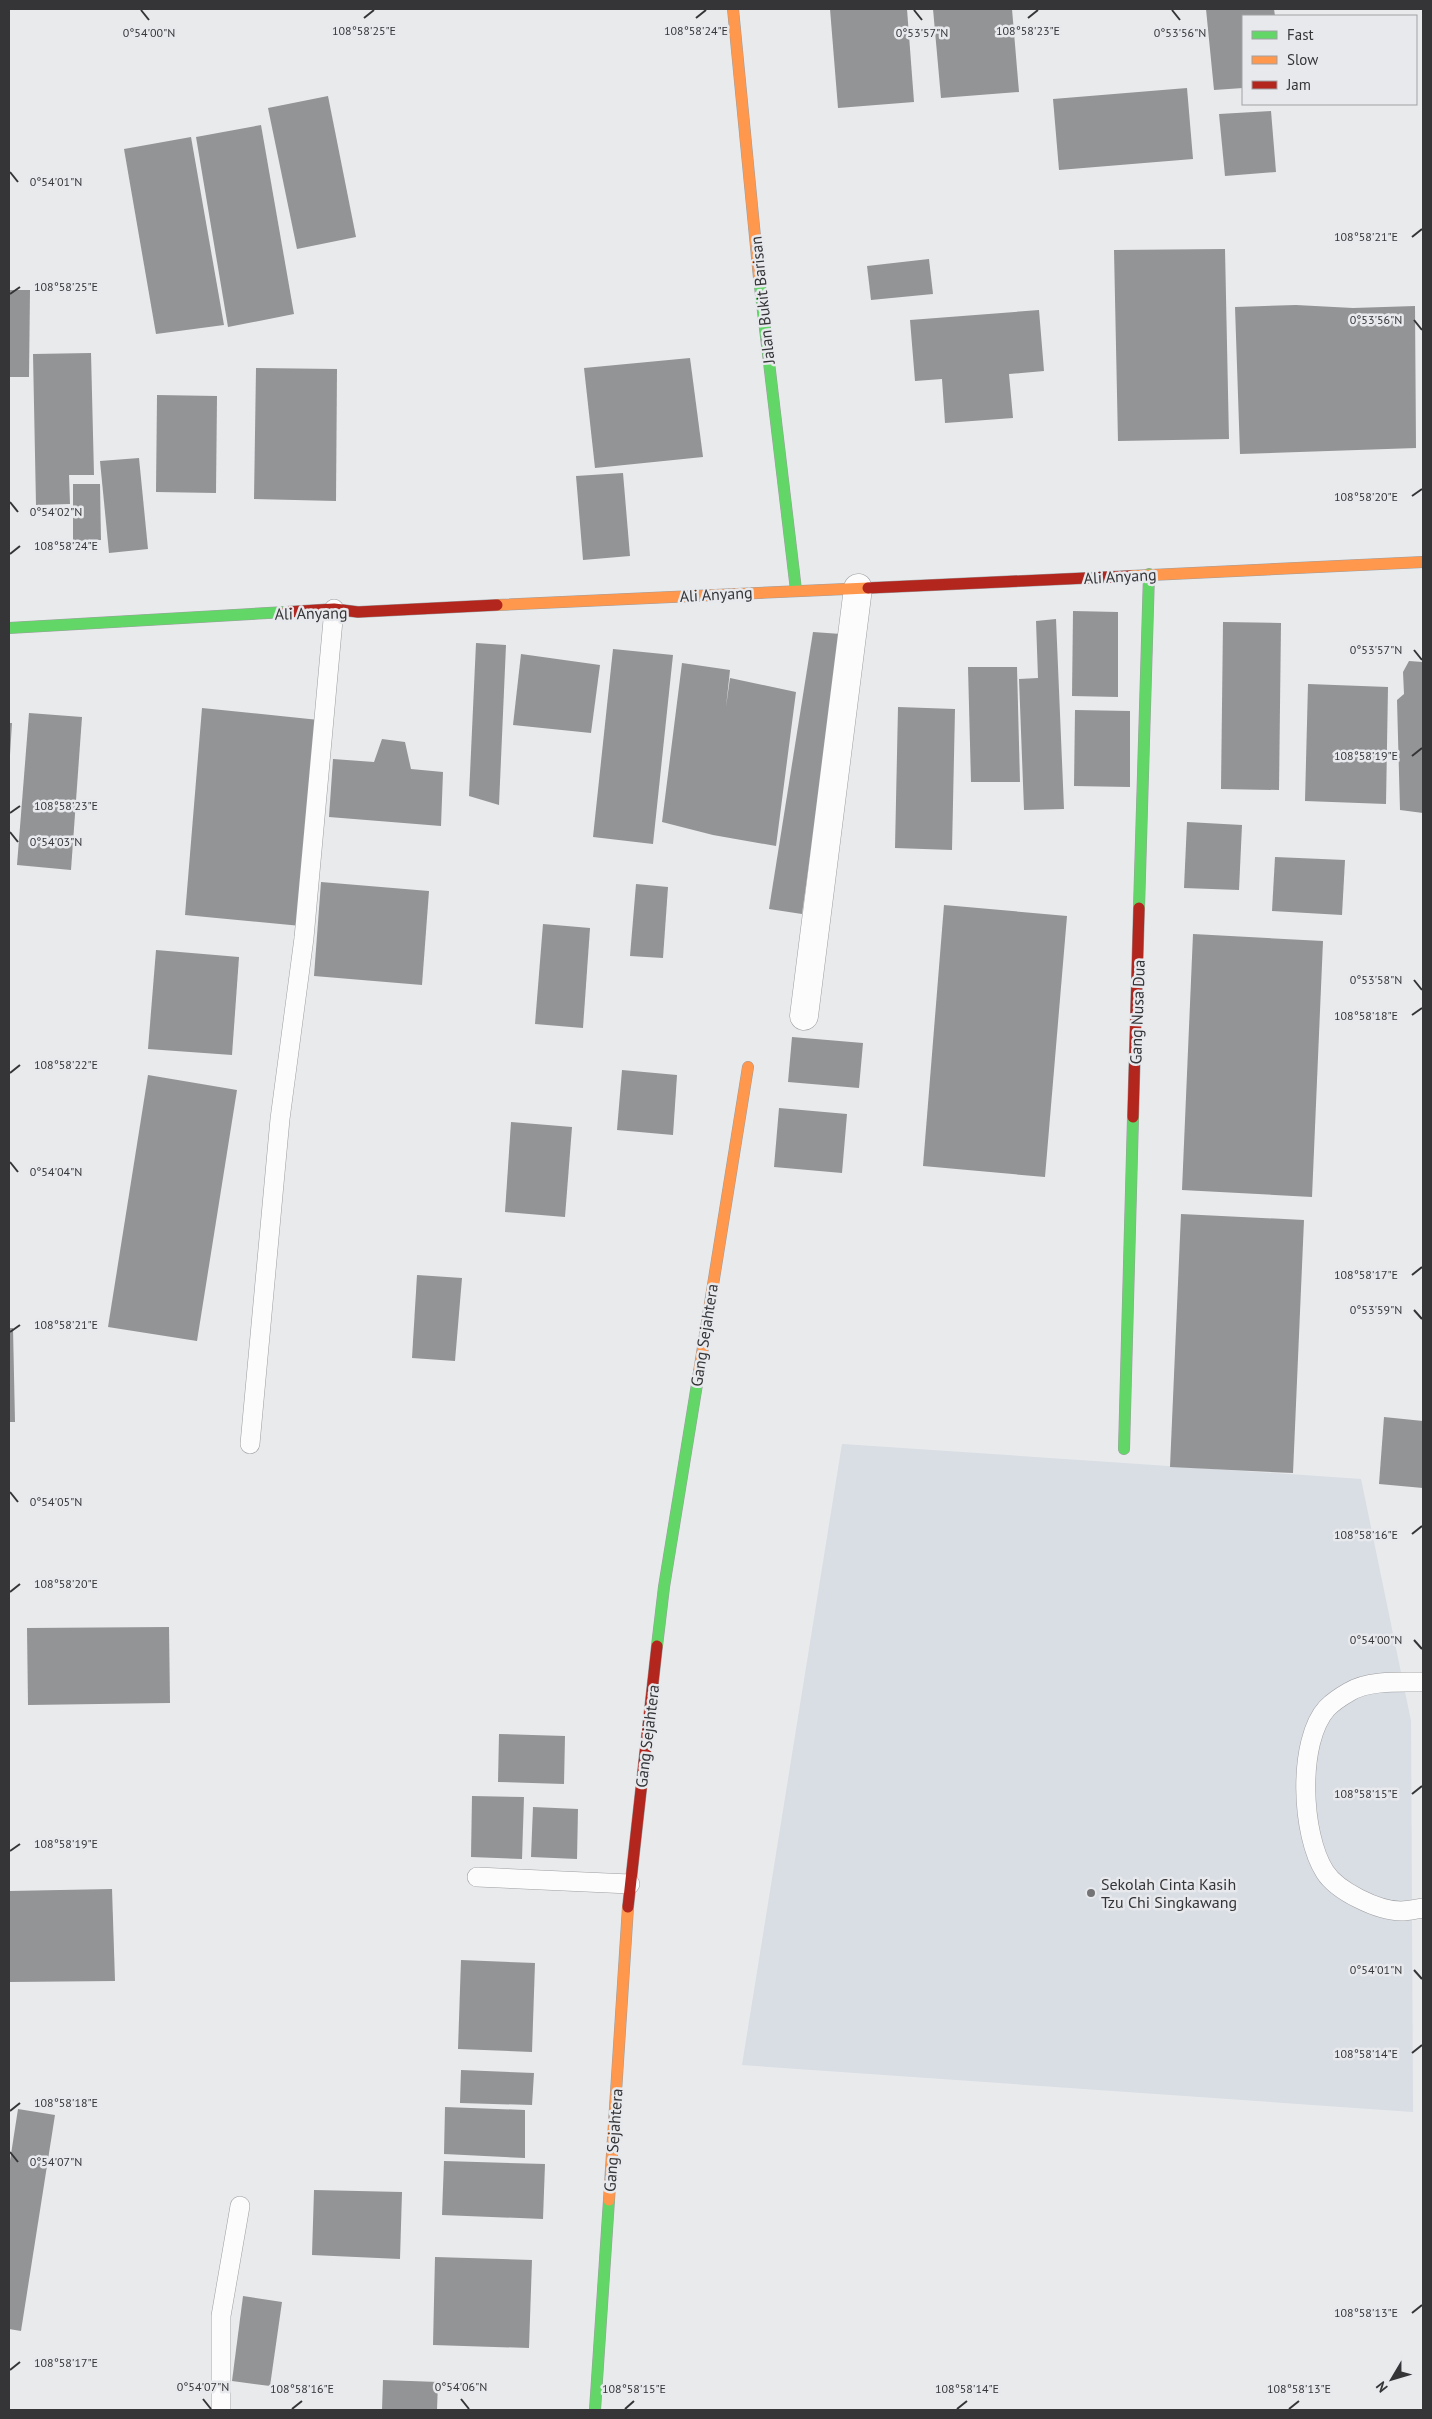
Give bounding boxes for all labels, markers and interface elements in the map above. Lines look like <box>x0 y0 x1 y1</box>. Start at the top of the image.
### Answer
legend <box>1242 15 1417 105</box>
text: 108°58'25"E <box>332 23 396 38</box>
text: 108°58'24"E <box>664 23 728 38</box>
text: 108°58'23"E <box>996 23 1060 38</box>
text: 0°54'00"N <box>123 25 175 40</box>
text: 0°53'57"N <box>896 25 948 40</box>
text: 0°53'56"N <box>1154 25 1206 40</box>
text: Fast <box>1287 25 1314 44</box>
text: Slow <box>1287 50 1318 69</box>
text: Jam <box>1286 75 1311 94</box>
text: 0°54'01"N <box>30 174 82 189</box>
text: 108°58'21"E <box>1334 229 1398 244</box>
street label: Jalan Bukit Barisan <box>745 235 779 366</box>
text: 108°58'25"E <box>34 279 98 294</box>
text: 0°53'56"N <box>1350 312 1402 327</box>
text: 108°58'20"E <box>1334 489 1398 504</box>
text: 0°54'02"N <box>30 504 82 519</box>
text: 108°58'24"E <box>34 538 98 553</box>
street label: Ali Anyang <box>1083 564 1157 588</box>
street label: Ali Anyang <box>679 582 753 606</box>
street label: Ali Anyang <box>274 602 348 624</box>
text: 0°53'57"N <box>1350 642 1402 657</box>
text: 108°58'19"E <box>1334 748 1398 763</box>
text: 108°58'23"E <box>34 798 98 813</box>
text: 0°54'03"N <box>30 834 82 849</box>
street label: Gang Nusa Dua <box>1125 959 1149 1065</box>
text: 0°53'58"N <box>1350 972 1402 987</box>
text: 108°58'18"E <box>1334 1008 1398 1023</box>
text: 108°58'22"E <box>34 1057 98 1072</box>
text: 0°54'04"N <box>30 1164 82 1179</box>
text: 108°58'17"E <box>1334 1267 1398 1282</box>
street label: Gang Sejahtera <box>686 1282 722 1388</box>
text: 0°53'59"N <box>1350 1302 1402 1317</box>
text: 108°58'21"E <box>34 1317 98 1332</box>
text: 0°54'05"N <box>30 1494 82 1509</box>
text: 108°58'16"E <box>1334 1527 1398 1542</box>
text: 108°58'20"E <box>34 1576 98 1591</box>
text: 0°54'00"N <box>1350 1632 1402 1647</box>
street label: Gang Sejahtera <box>631 1683 663 1789</box>
text: 108°58'15"E <box>1334 1786 1398 1801</box>
text: 108°58'19"E <box>34 1836 98 1851</box>
place label: Sekolah Cinta Kasih Tzu Chi Singkawang <box>1101 1874 1237 1912</box>
marker: Sekolah Cinta Kasih Tzu Chi Singkawang <box>1085 1887 1097 1899</box>
text: 0°54'01"N <box>1350 1962 1402 1977</box>
text: 108°58'14"E <box>1334 2046 1398 2061</box>
street label: Gang Sejahtera <box>599 2088 627 2192</box>
text: 108°58'18"E <box>34 2095 98 2110</box>
text: 0°54'07"N <box>30 2154 82 2169</box>
text: 108°58'13"E <box>1334 2305 1398 2320</box>
north arrow <box>1367 2354 1417 2404</box>
text: 108°58'17"E <box>34 2355 98 2370</box>
text: N <box>1372 2378 1392 2396</box>
text: 0°54'07"N <box>177 2379 229 2394</box>
text: 0°54'06"N <box>435 2379 487 2394</box>
text: 108°58'16"E <box>270 2381 334 2396</box>
text: 108°58'15"E <box>602 2381 666 2396</box>
text: 108°58'14"E <box>935 2381 999 2396</box>
text: 108°58'13"E <box>1267 2381 1331 2396</box>

